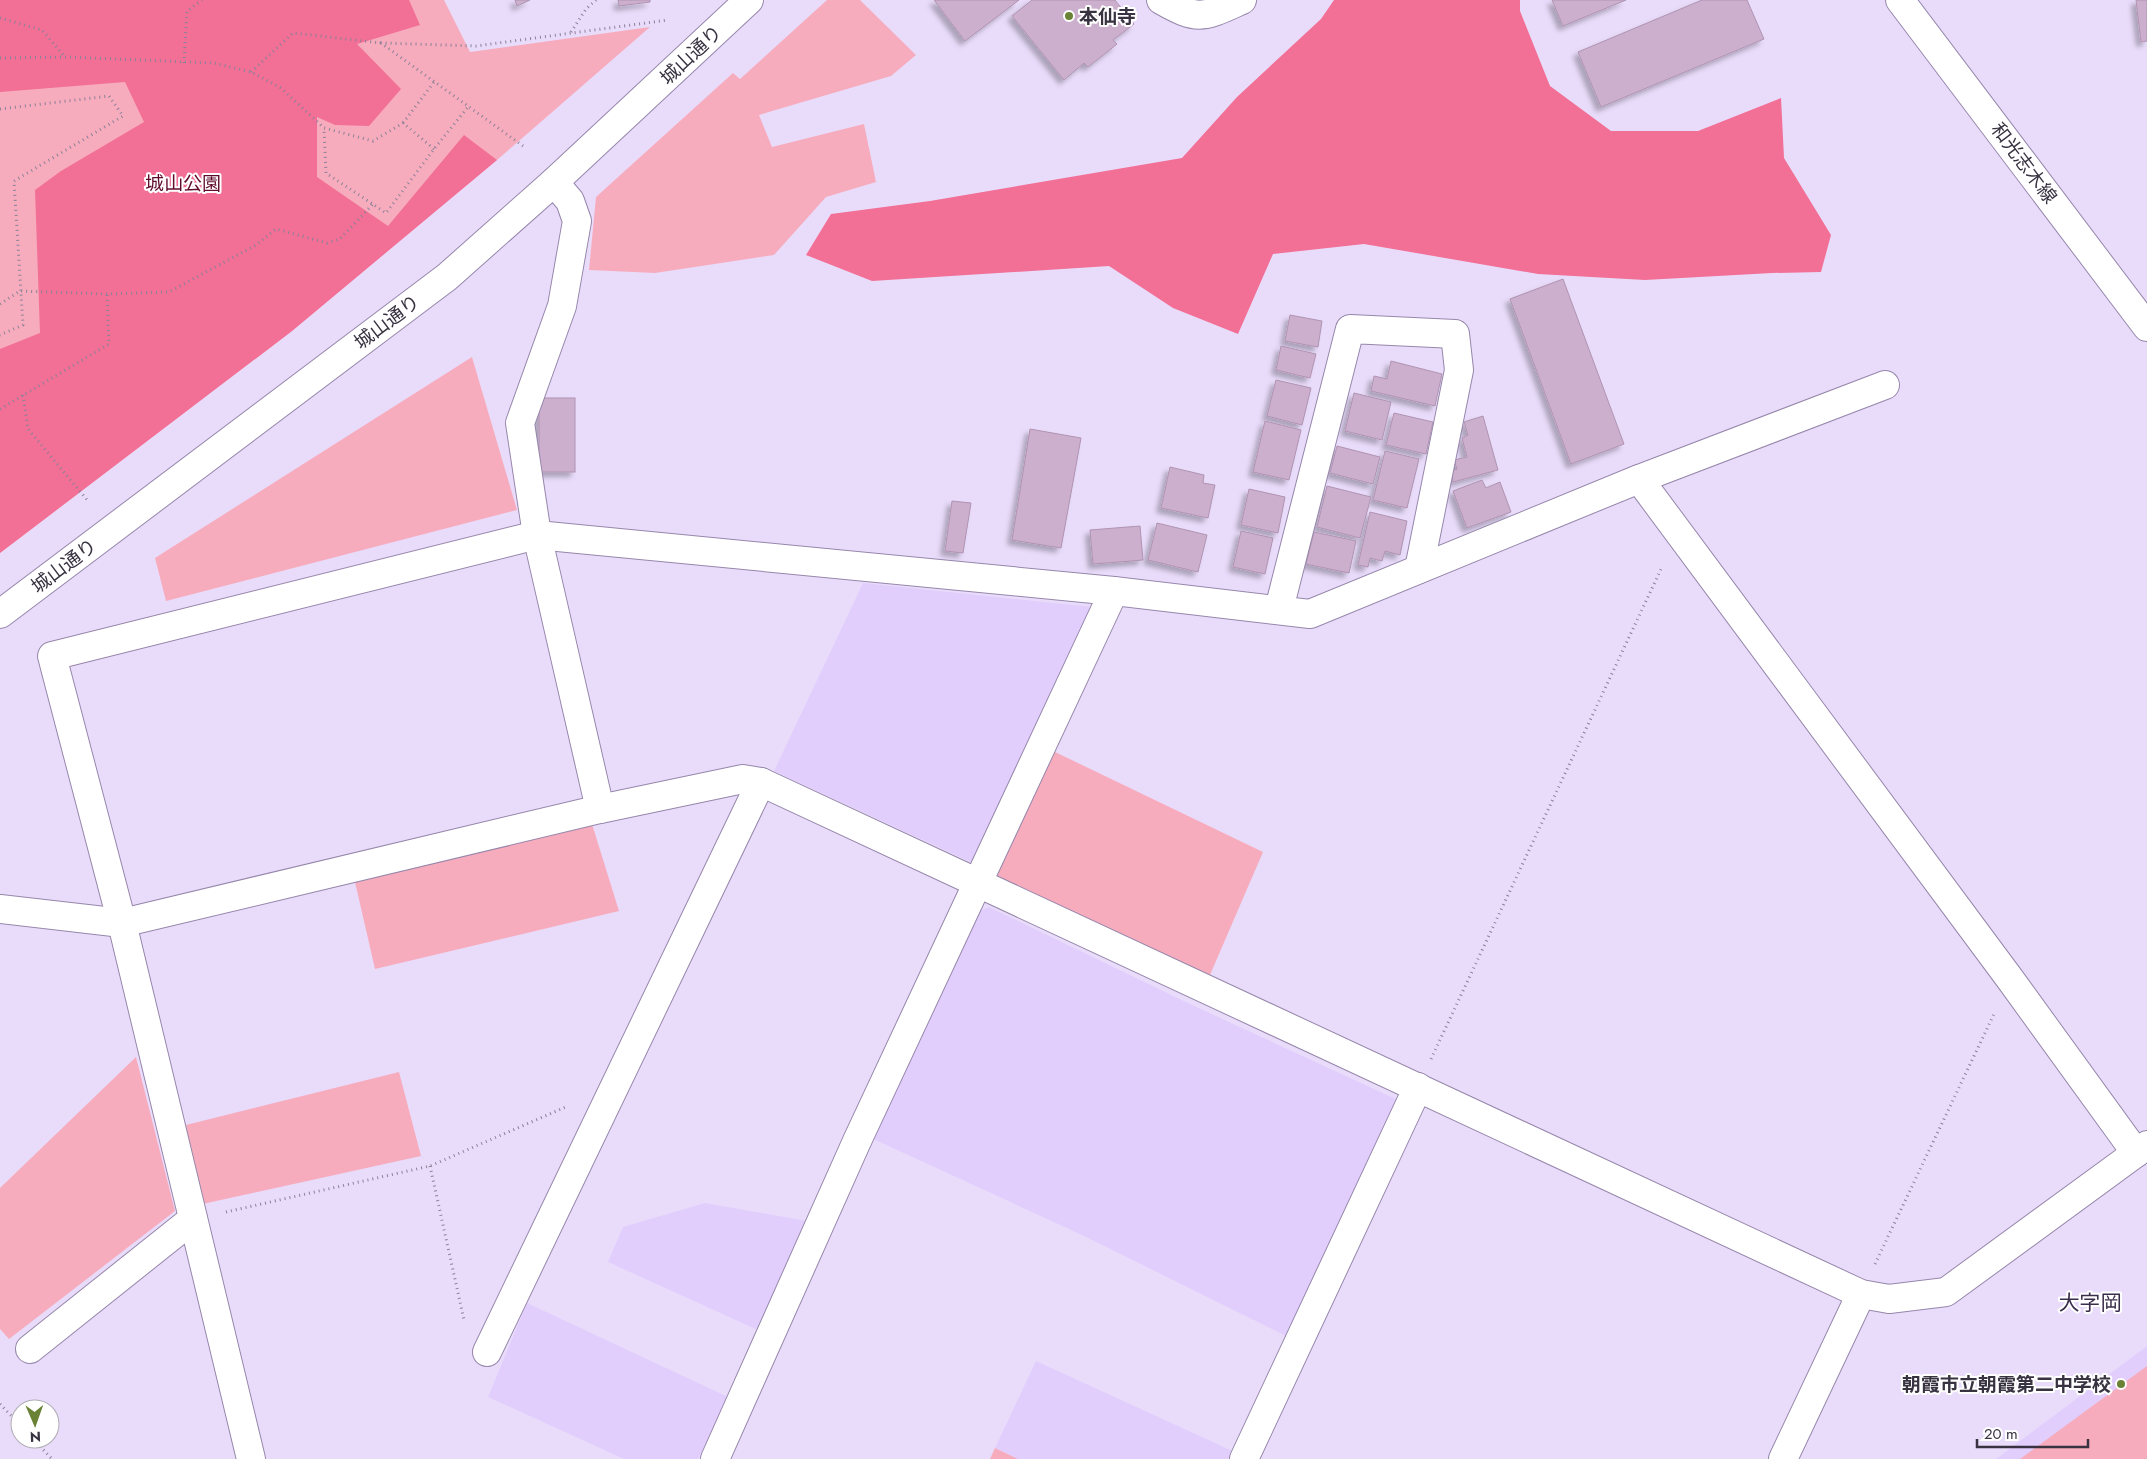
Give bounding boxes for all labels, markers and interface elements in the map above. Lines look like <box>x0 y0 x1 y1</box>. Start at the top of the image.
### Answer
place label: 本仙寺 <box>1079 3 1136 30</box>
marker: 本仙寺 <box>1063 10 1075 22</box>
street label: 城山通り <box>654 19 728 91</box>
street label: 和光志木線 <box>1985 117 2063 209</box>
park label: 城山公園 <box>145 170 221 197</box>
street label: 城山通り <box>349 288 425 356</box>
street label: 城山通り <box>26 532 102 600</box>
district label: 大字岡 <box>2059 1288 2122 1318</box>
place label: 朝霞市立朝霞第二中学校 <box>1902 1371 2111 1398</box>
marker: 朝霞市立朝霞第二中学校 <box>2115 1378 2127 1390</box>
north arrow <box>10 1399 60 1449</box>
scale bar <box>1977 1416 2088 1448</box>
text: 20 m <box>1984 1423 2018 1445</box>
text: N <box>30 1427 41 1447</box>

